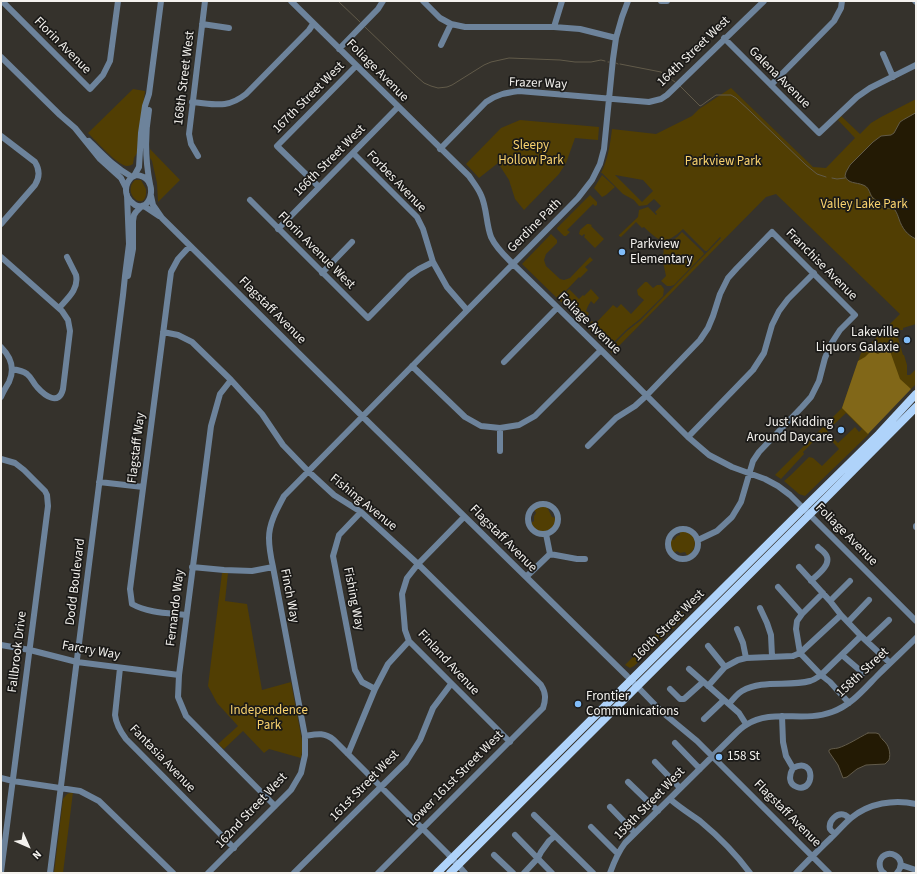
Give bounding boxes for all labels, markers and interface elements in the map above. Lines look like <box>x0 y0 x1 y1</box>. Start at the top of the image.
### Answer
street label: 164th Street West <box>654 13 734 91</box>
street label: Florin Avenue <box>30 14 94 78</box>
street label: 168th Street West <box>171 30 199 126</box>
street label: Foliage Avenue <box>343 37 411 105</box>
street label: Galena Avenue <box>745 44 813 112</box>
street label: 167th Street West <box>270 59 348 137</box>
street label: Frazer Way <box>508 75 568 93</box>
street label: 166th Street West <box>291 122 369 200</box>
park label: Sleepy Hollow Park <box>498 138 564 169</box>
street label: Forbes Avenue <box>363 148 429 216</box>
park label: Parkview Park <box>685 154 761 170</box>
street label: Gerdine Path <box>505 196 565 256</box>
park label: Valley Lake Park <box>820 197 908 213</box>
street label: Florin Avenue West <box>274 209 358 293</box>
street label: Franchise Avenue <box>782 226 860 304</box>
place label: Parkview Elementary <box>630 237 693 268</box>
marker: Parkview Elementary <box>617 247 627 257</box>
street label: Flagstaff Avenue <box>235 274 309 348</box>
street label: Foliage Avenue <box>554 290 624 358</box>
place label: Lakeville Liquors Galaxie <box>816 325 899 356</box>
marker: Lakeville Liquors Galaxie <box>902 335 912 345</box>
street label: Flagstaff Way <box>125 412 149 484</box>
place label: Just Kidding Around Daycare <box>747 415 833 446</box>
marker: Just Kidding Around Daycare <box>836 425 846 435</box>
street label: Fishing Avenue <box>326 471 400 535</box>
street label: Foliage Avenue <box>812 501 880 569</box>
street label: Flagstaff Avenue <box>466 502 540 576</box>
street label: Dodd Boulevard <box>63 538 89 626</box>
street label: Fishing Way <box>339 566 367 632</box>
street label: Finch Way <box>276 568 302 624</box>
street label: Fernando Way <box>164 569 188 647</box>
street label: 160th Street West <box>630 587 708 665</box>
street label: Fallbrook Drive <box>5 610 31 694</box>
street label: Finland Avenue <box>414 627 482 699</box>
street label: Farcry Way <box>61 638 121 664</box>
street label: 158th Street <box>834 645 892 701</box>
place label: Frontier Communications <box>586 689 679 720</box>
marker: Frontier Communications <box>573 699 583 709</box>
park label: Independence Park <box>230 703 308 734</box>
street label: Fantasia Avenue <box>126 722 198 796</box>
street label: Lower 161st Street West <box>405 728 507 830</box>
street label: 161st Street West <box>327 747 403 825</box>
place label: 158 St <box>727 749 760 765</box>
marker: 158 St <box>714 752 724 762</box>
street label: 158th Street West <box>611 764 689 844</box>
street label: 162nd Street West <box>213 770 291 852</box>
street label: Flagstaff Avenue <box>750 777 824 851</box>
north arrow <box>8 826 48 866</box>
text: N <box>29 847 45 863</box>

